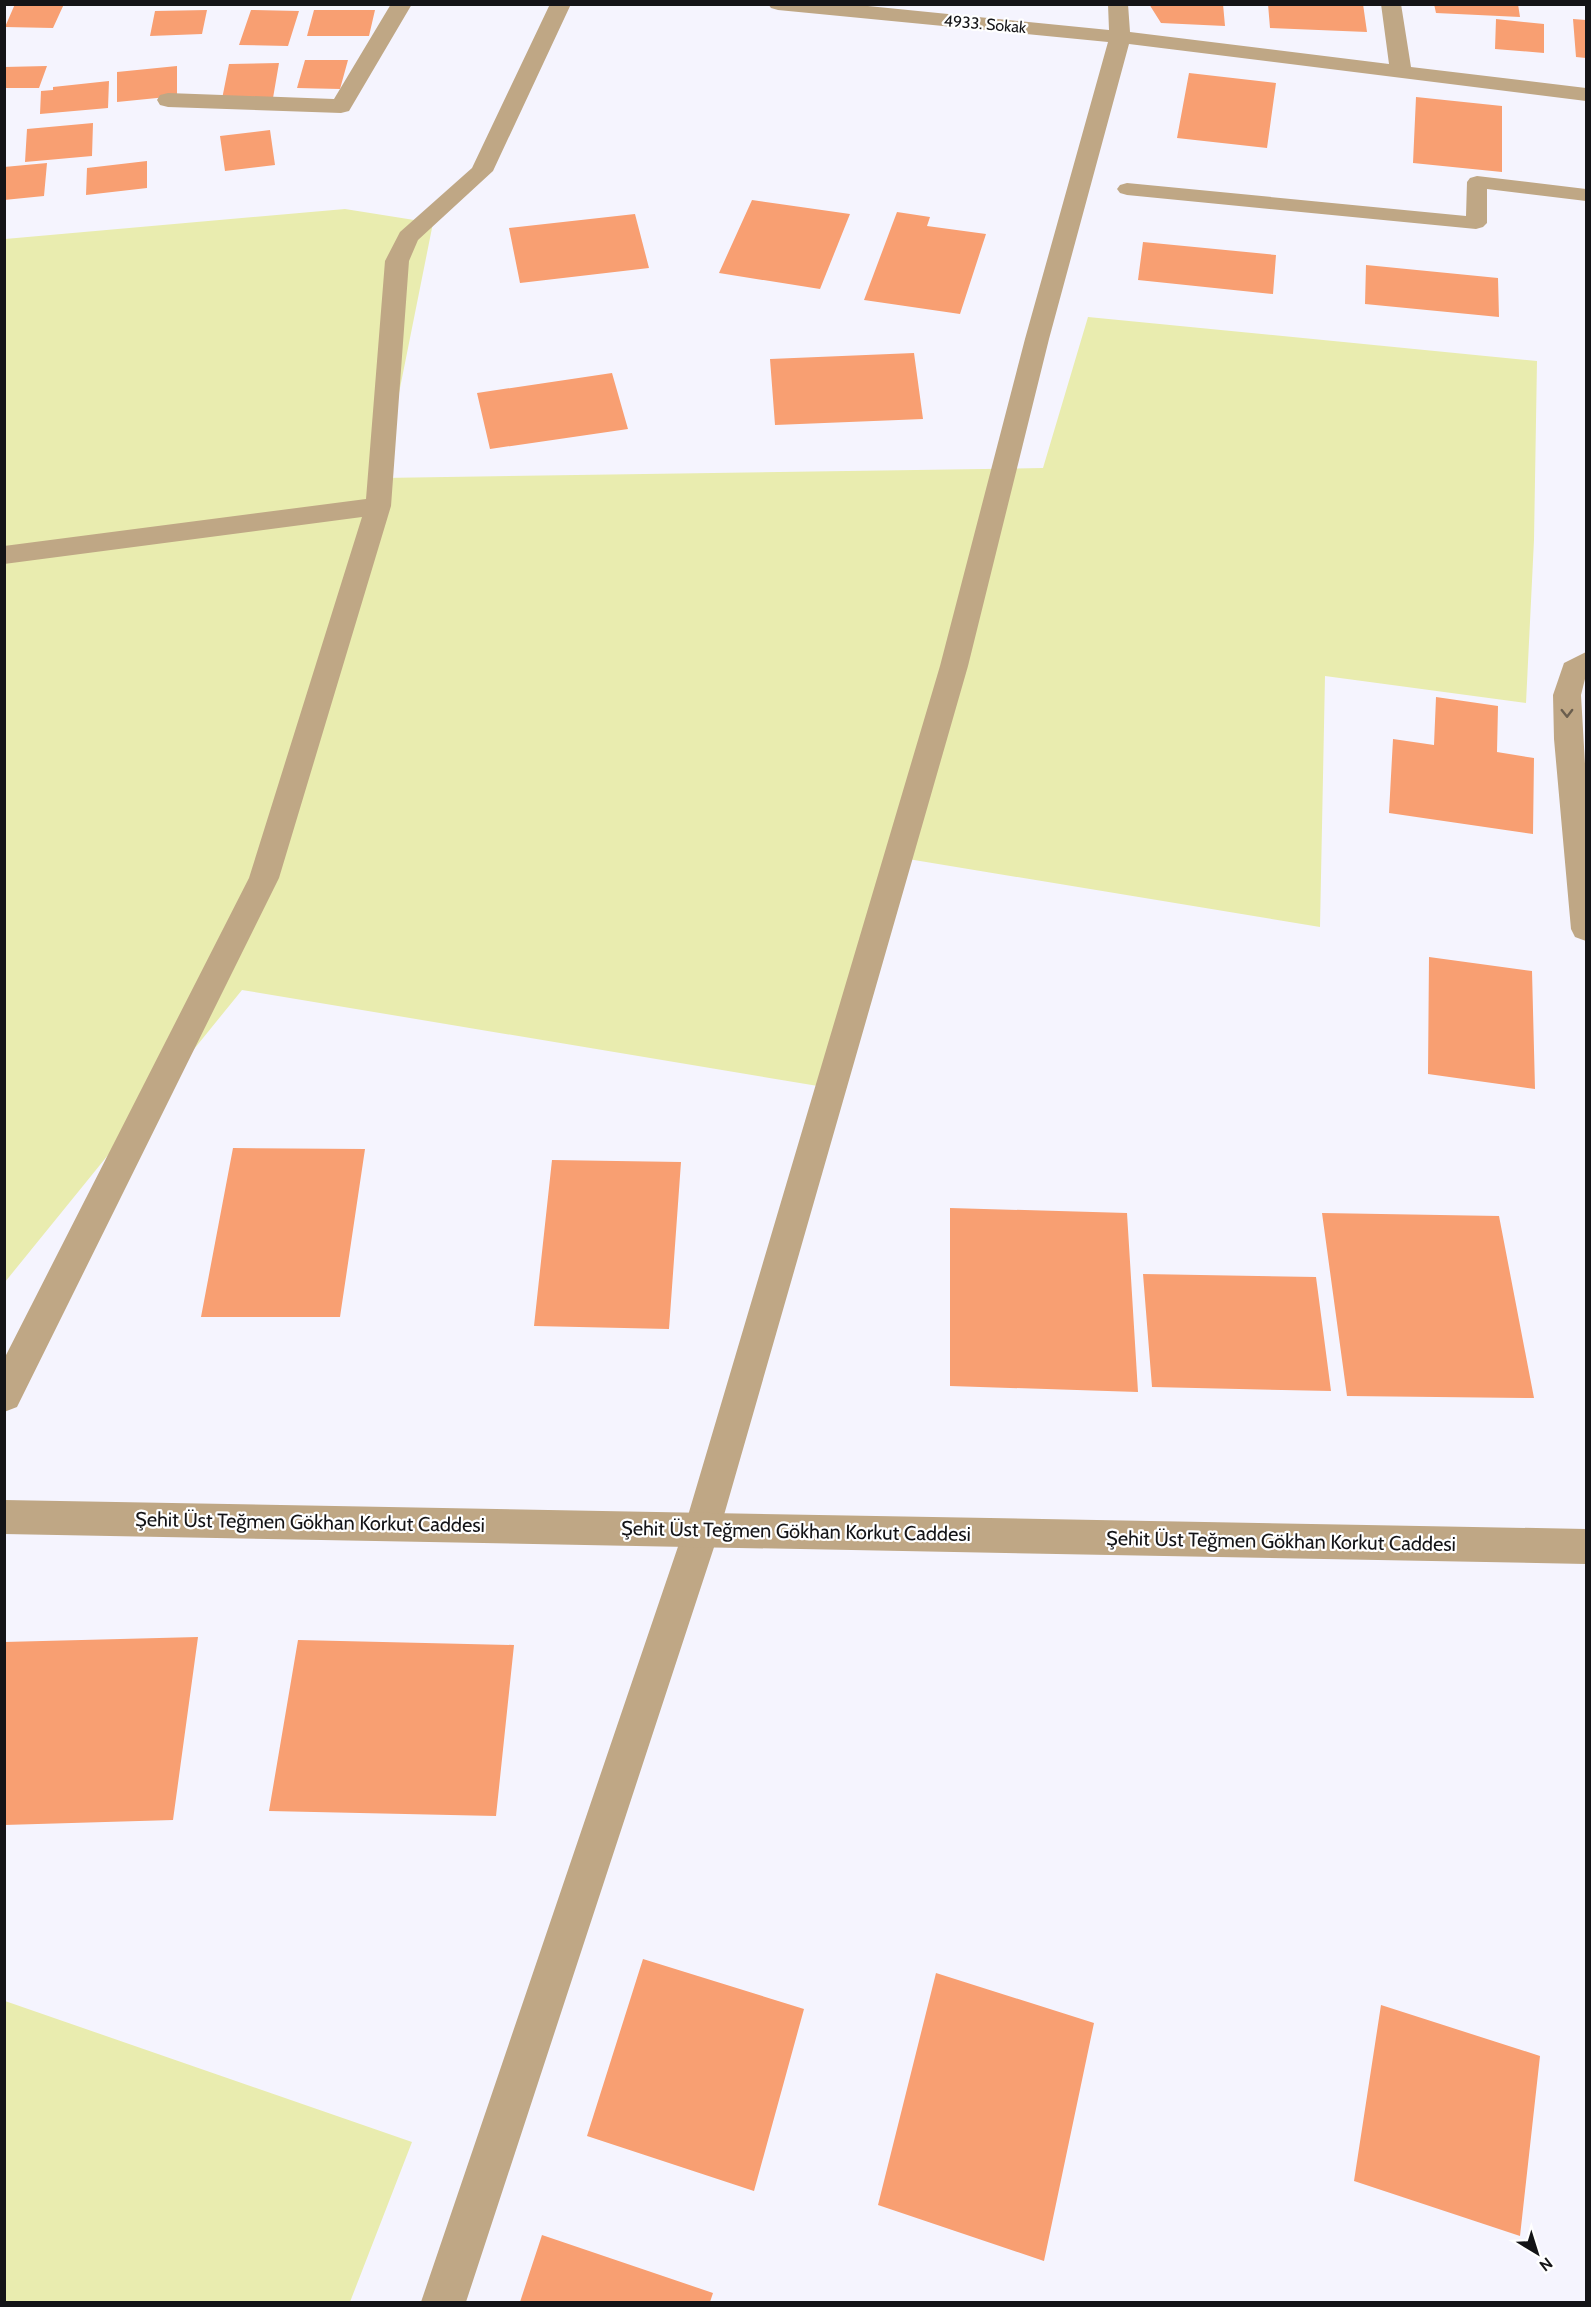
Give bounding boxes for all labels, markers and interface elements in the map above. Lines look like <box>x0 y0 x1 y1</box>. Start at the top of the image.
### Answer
street label: 4933. Sokak <box>943 11 1028 37</box>
one-way arrow <box>1561 708 1573 717</box>
street label: Şehit Üst Teğmen Gökhan Korkut Caddesi <box>135 1507 485 1537</box>
street label: Şehit Üst Teğmen Gökhan Korkut Caddesi <box>621 1516 971 1546</box>
street label: Şehit Üst Teğmen Gökhan Korkut Caddesi <box>1106 1526 1456 1556</box>
north arrow <box>1507 2223 1567 2283</box>
text: N <box>1536 2253 1556 2275</box>

